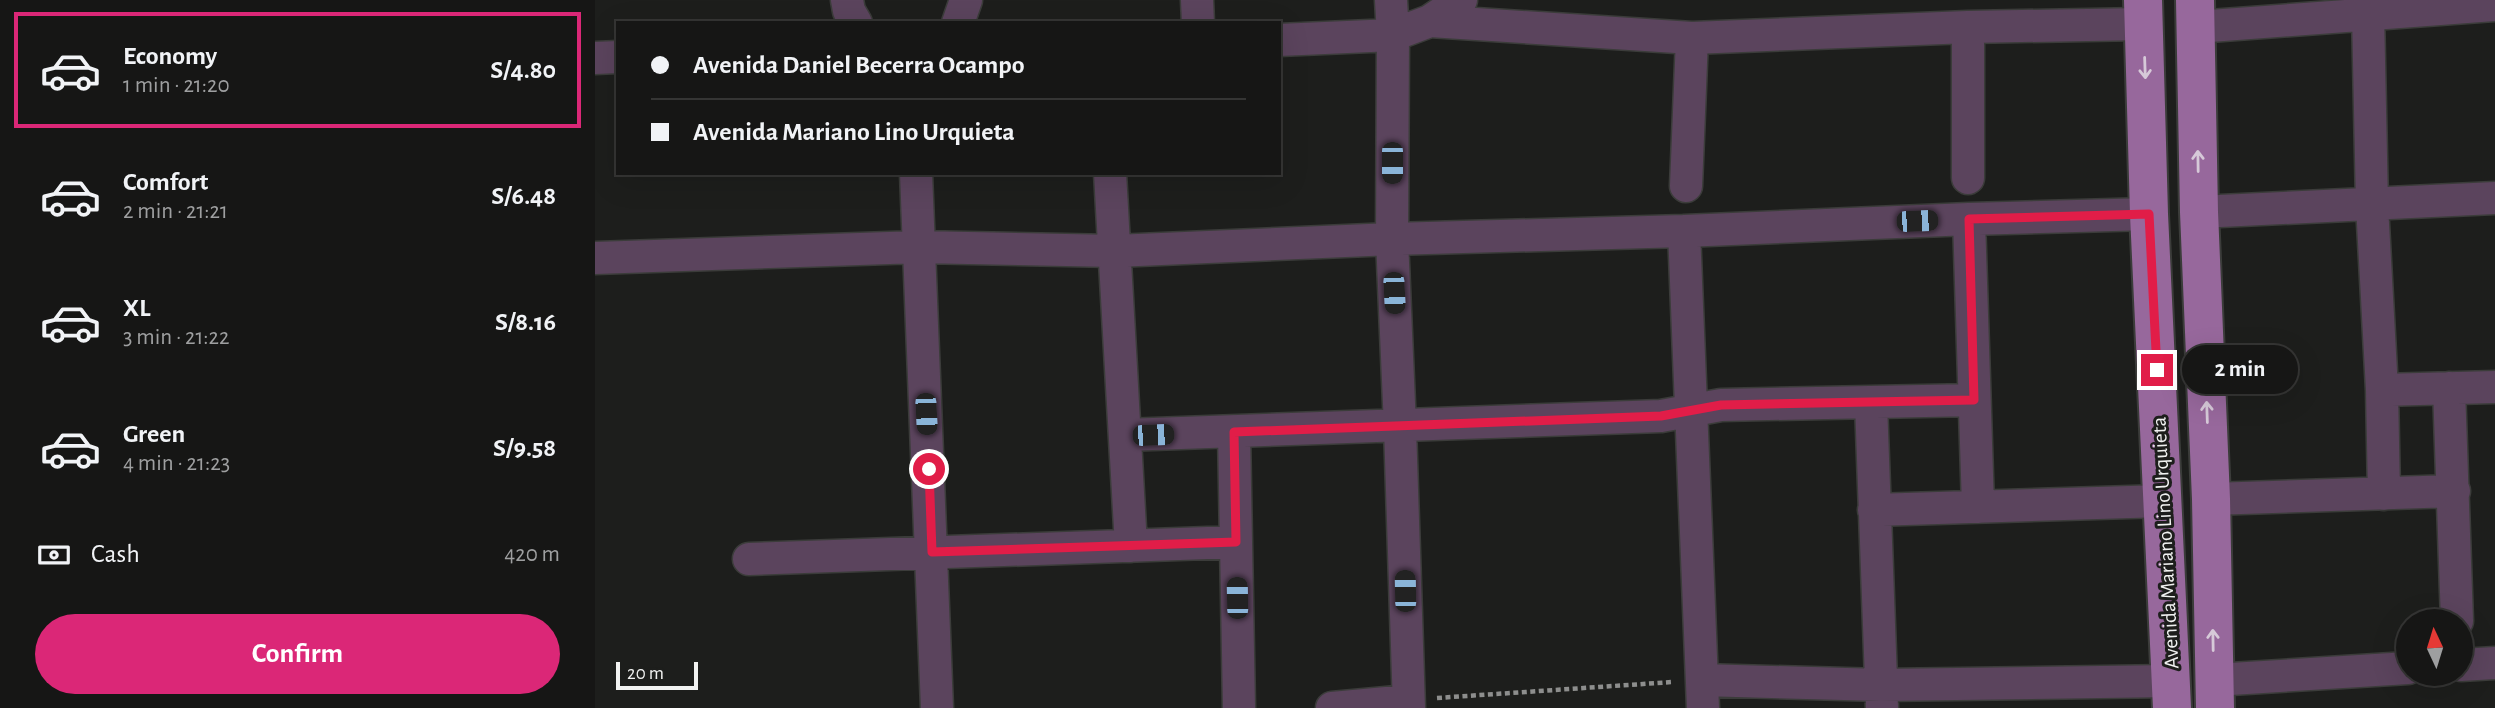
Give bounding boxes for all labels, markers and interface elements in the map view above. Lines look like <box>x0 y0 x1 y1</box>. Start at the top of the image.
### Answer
icon: car <box>39 39 102 102</box>
text: Economy <box>123 43 217 69</box>
text: Avenida Daniel Becerra Ocampo <box>693 52 1025 78</box>
one-way arrow <box>2138 56 2151 79</box>
text: S/4.80 <box>490 57 556 83</box>
text: 1 min · 21:20 <box>123 74 230 97</box>
text: Avenida Mariano Lino Urquieta <box>693 119 1015 145</box>
car <box>1382 142 1403 184</box>
one-way arrow <box>2191 149 2205 172</box>
icon: car <box>39 165 102 228</box>
text: Comfort <box>123 169 208 195</box>
text: S/6.48 <box>491 183 556 209</box>
text: 2 min · 21:21 <box>123 200 228 223</box>
car <box>1896 210 1939 232</box>
car <box>1383 271 1406 315</box>
icon: car <box>39 291 102 354</box>
text: XL <box>123 295 150 321</box>
text: S/8.16 <box>495 309 556 335</box>
text: 3 min · 21:22 <box>123 326 230 349</box>
callout: 2 min <box>2181 346 2297 394</box>
route end <box>2141 354 2173 386</box>
text: 2 min <box>2214 358 2266 381</box>
car <box>915 392 938 436</box>
one-way arrow <box>2201 401 2214 424</box>
street label: Avenida Mariano Lino Urquieta <box>2148 416 2183 669</box>
icon: car <box>39 417 102 480</box>
text: Green <box>123 421 185 447</box>
car <box>1132 424 1175 446</box>
text: S/9.58 <box>493 435 556 461</box>
text: 4 min · 21:23 <box>123 452 230 475</box>
route start <box>913 453 945 485</box>
icon: cash <box>35 536 73 574</box>
text: Cash <box>91 541 140 567</box>
text: 420 m <box>504 543 560 566</box>
car <box>1395 570 1416 612</box>
car <box>1227 577 1248 619</box>
north arrow <box>2396 609 2473 686</box>
map controls <box>2396 609 2473 686</box>
button: Confirm <box>35 614 560 694</box>
one-way arrow <box>2206 629 2220 652</box>
scale bar <box>616 659 698 691</box>
text: 20 m <box>627 664 664 683</box>

